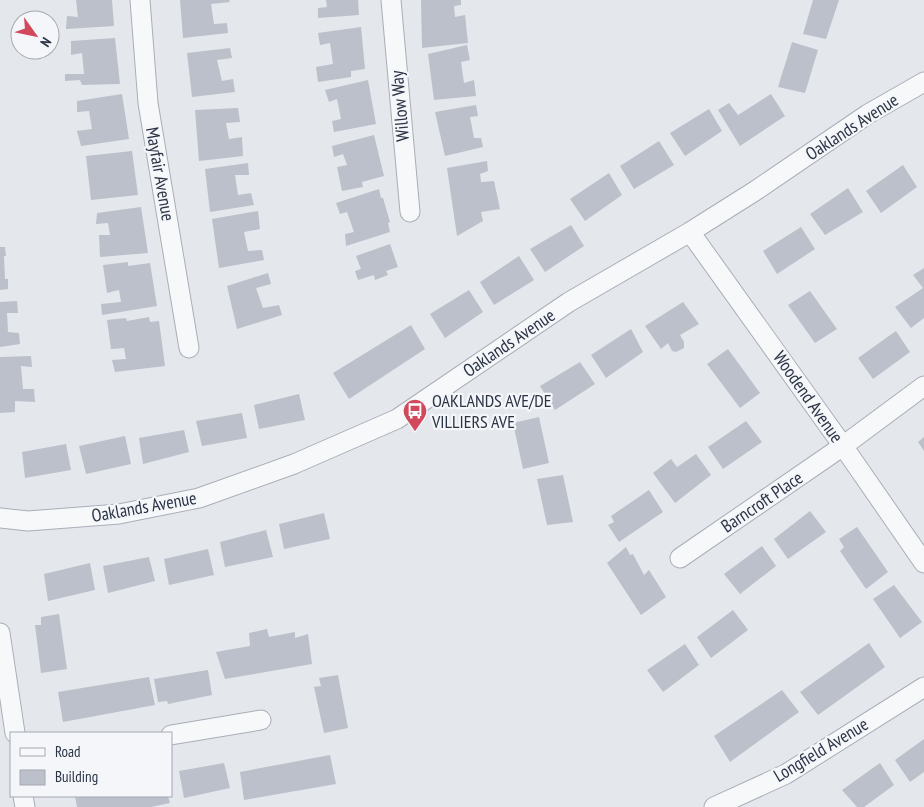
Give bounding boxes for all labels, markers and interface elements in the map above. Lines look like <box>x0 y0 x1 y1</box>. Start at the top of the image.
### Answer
north arrow <box>10 10 60 60</box>
text: N <box>36 34 56 50</box>
street label: Willow Way <box>385 69 414 143</box>
street label: Oaklands Avenue <box>801 88 902 165</box>
street label: Mayfair Avenue <box>141 125 180 223</box>
street label: Oaklands Avenue <box>458 303 559 382</box>
street label: Woodend Avenue <box>768 346 848 447</box>
place label: OAKLANDS AVE/DE VILLIERS AVE <box>431 389 552 433</box>
bus stop icon: OAKLANDS AVE/DE VILLIERS AVE <box>402 398 428 432</box>
street label: Barncroft Place <box>716 466 807 537</box>
street label: Oaklands Avenue <box>90 486 198 527</box>
street label: Longfield Avenue <box>769 712 872 787</box>
legend <box>10 732 172 797</box>
text: Road <box>55 742 81 761</box>
text: Building <box>55 767 98 786</box>

